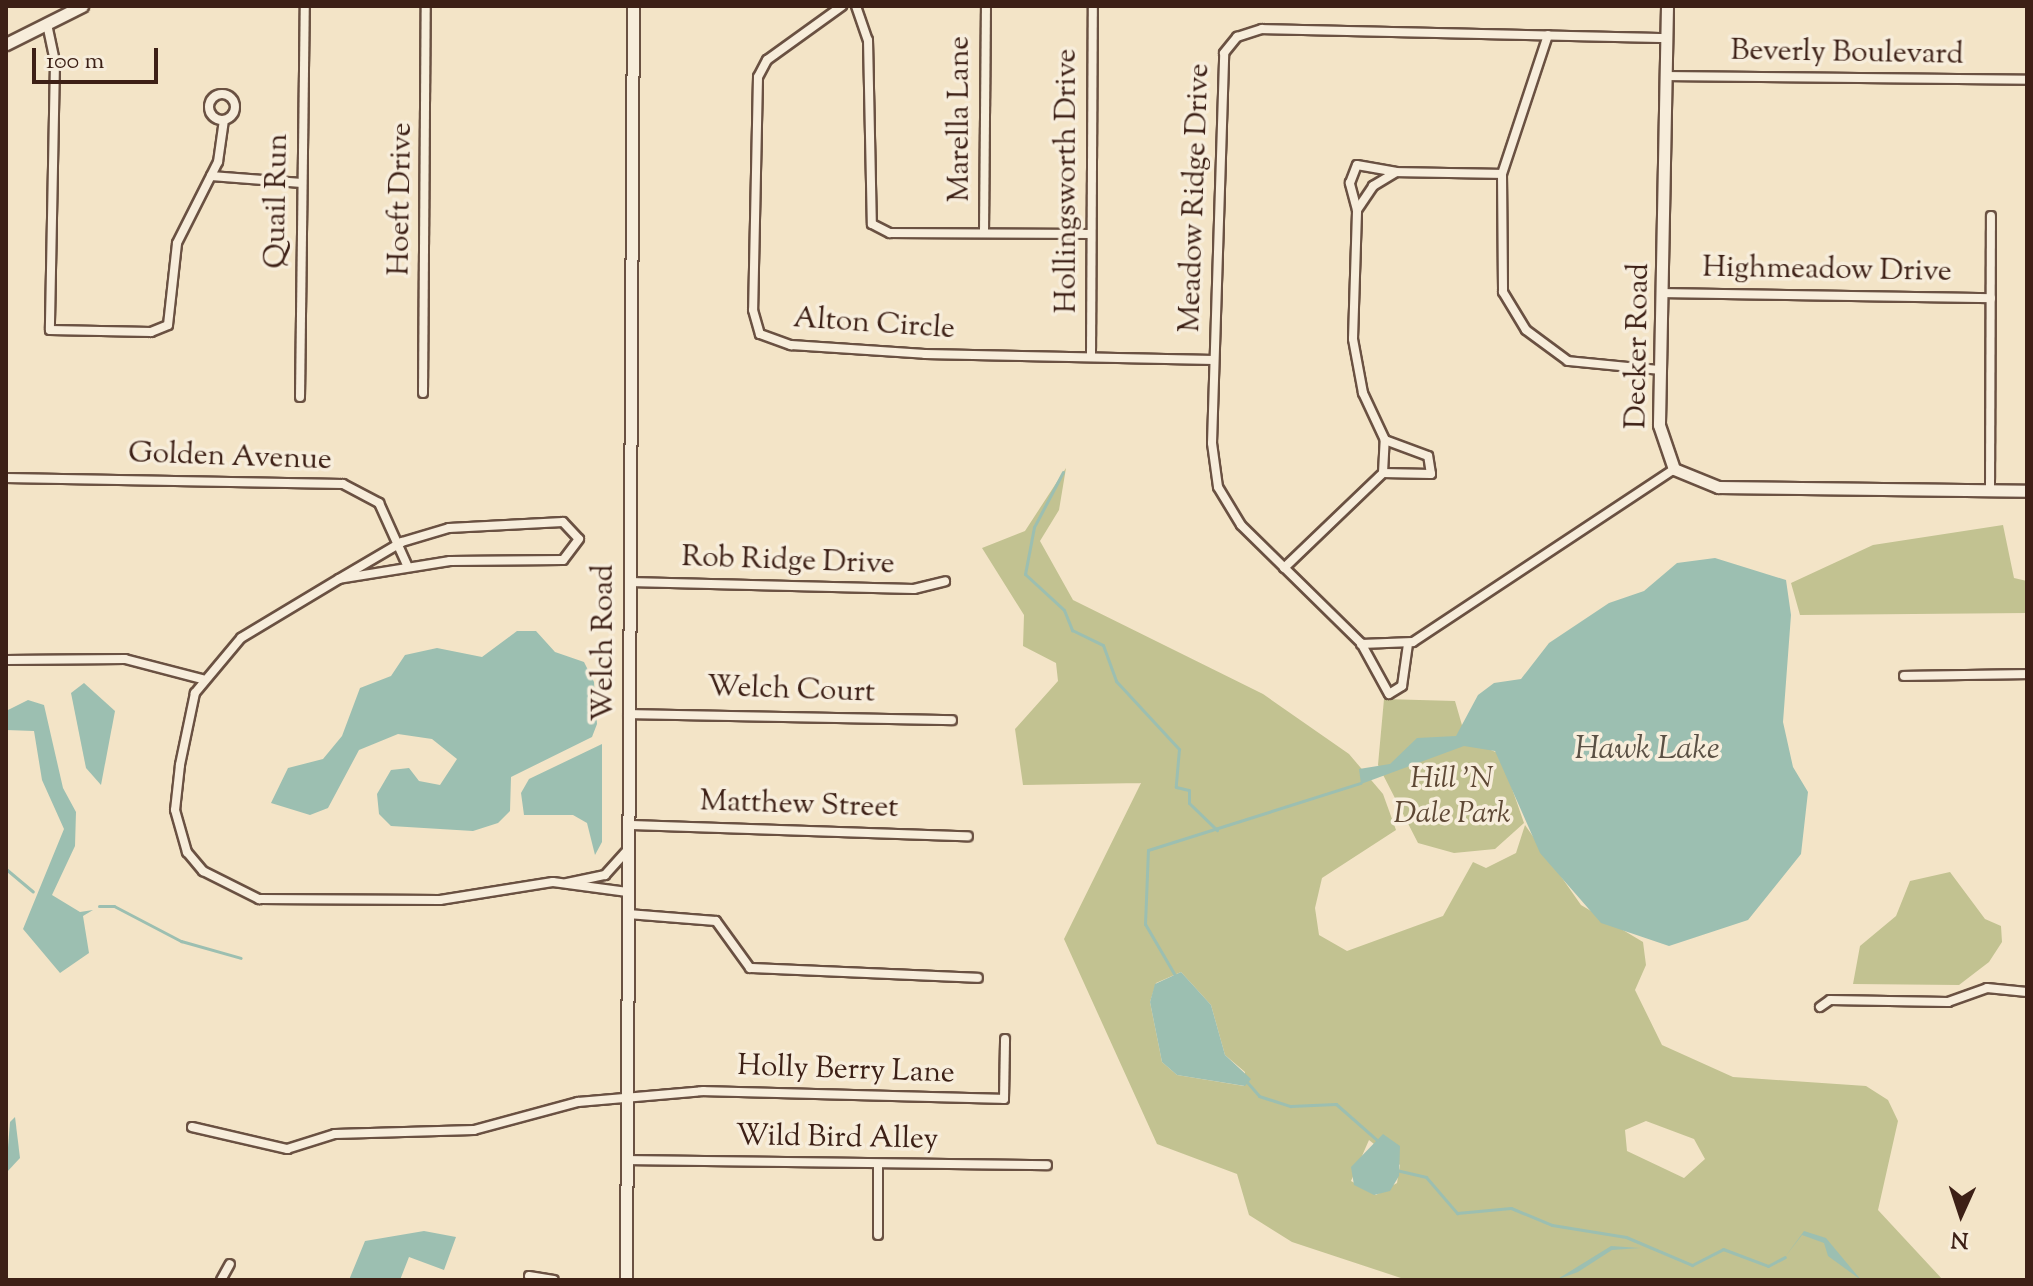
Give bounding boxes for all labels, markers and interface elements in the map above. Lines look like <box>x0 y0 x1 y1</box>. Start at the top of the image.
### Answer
scale bar <box>36 32 162 82</box>
street label: Beverly Boulevard <box>1730 34 1964 74</box>
street label: Marella Lane <box>943 36 979 202</box>
text: 100 m <box>46 45 104 79</box>
street label: Hollingsworth Drive <box>1050 49 1086 313</box>
street label: Meadow Ridge Drive <box>1173 63 1219 333</box>
street label: Hoeft Drive <box>383 122 421 276</box>
street label: Quail Run <box>259 133 297 269</box>
street label: Highmeadow Drive <box>1702 251 1952 291</box>
street label: Decker Road <box>1620 263 1658 429</box>
street label: Alton Circle <box>792 301 956 349</box>
street label: Golden Avenue <box>128 436 332 480</box>
street label: Rob Ridge Drive <box>681 540 895 584</box>
street label: Welch Road <box>587 564 623 722</box>
street label: Welch Court <box>706 670 876 712</box>
water label: Hawk Lake <box>1574 731 1720 769</box>
park label: Hill 'N Dale Park <box>1394 762 1510 832</box>
street label: Matthew Street <box>699 785 899 827</box>
street label: Holly Berry Lane <box>737 1049 955 1093</box>
street label: Wild Bird Alley <box>735 1119 939 1159</box>
north arrow <box>1921 1174 2001 1254</box>
text: N <box>1950 1222 1969 1254</box>

